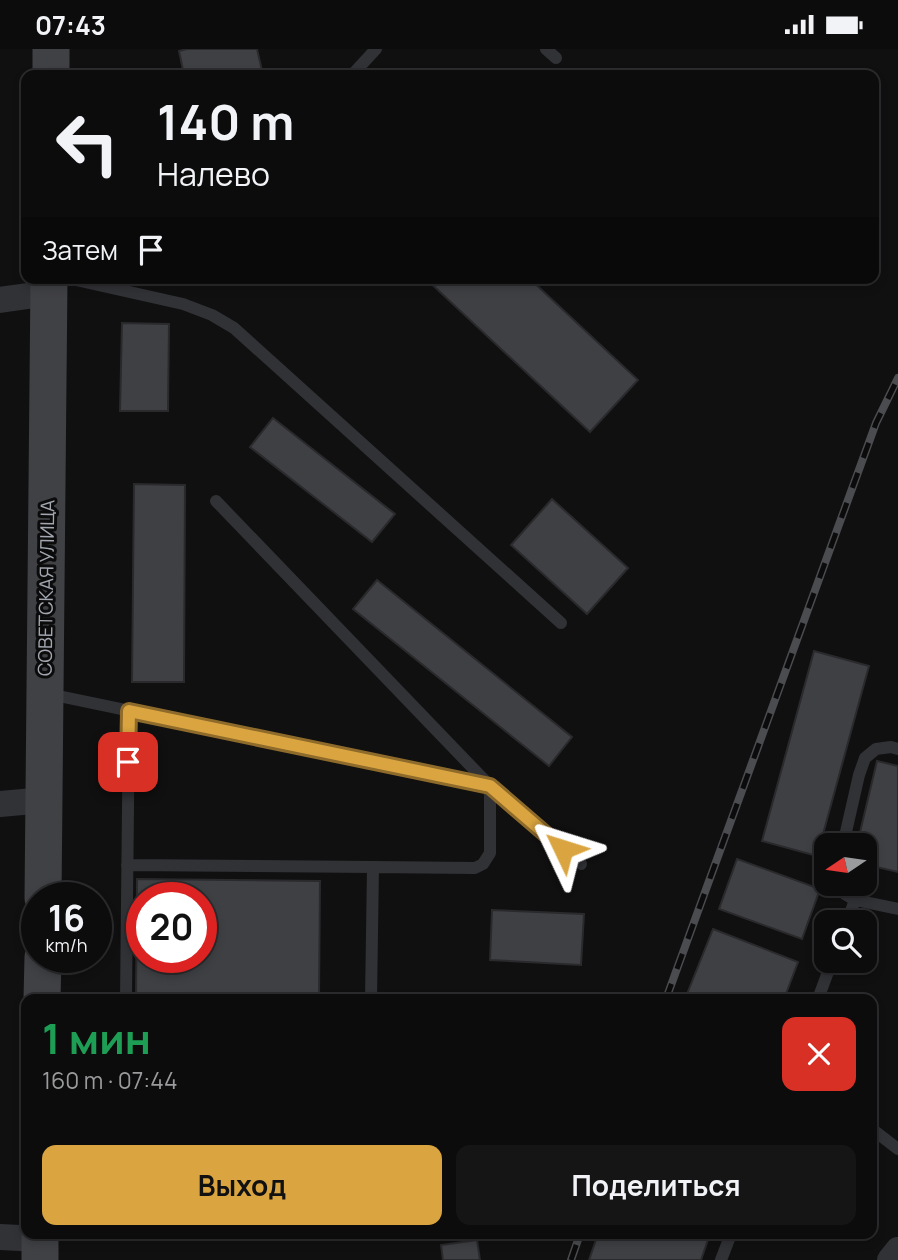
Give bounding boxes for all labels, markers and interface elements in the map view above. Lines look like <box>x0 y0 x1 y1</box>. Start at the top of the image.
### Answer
text: 07:43 <box>35 7 106 43</box>
text: 140 m <box>157 88 294 155</box>
icon: left <box>42 98 133 189</box>
text: Налево <box>157 152 270 196</box>
icon: arrive <box>132 231 170 269</box>
text: Затем <box>42 232 118 268</box>
street label: СОВЕТСКАЯ УЛИЦА <box>31 500 61 676</box>
pin <box>98 732 158 792</box>
icon: arrive <box>109 743 147 781</box>
position arrow <box>526 812 600 886</box>
north arrow <box>814 833 877 896</box>
map controls <box>814 833 877 973</box>
speed limit sign: 20 <box>126 882 217 973</box>
text: 16 <box>48 894 85 942</box>
button: search <box>814 910 877 973</box>
text: km/h <box>46 933 87 957</box>
text: 1 мин <box>42 1009 151 1067</box>
button: close <box>782 1017 856 1091</box>
text: 160 m · 07:44 <box>42 1064 178 1096</box>
button: Выход <box>42 1145 442 1225</box>
button: Поделиться <box>456 1145 856 1225</box>

